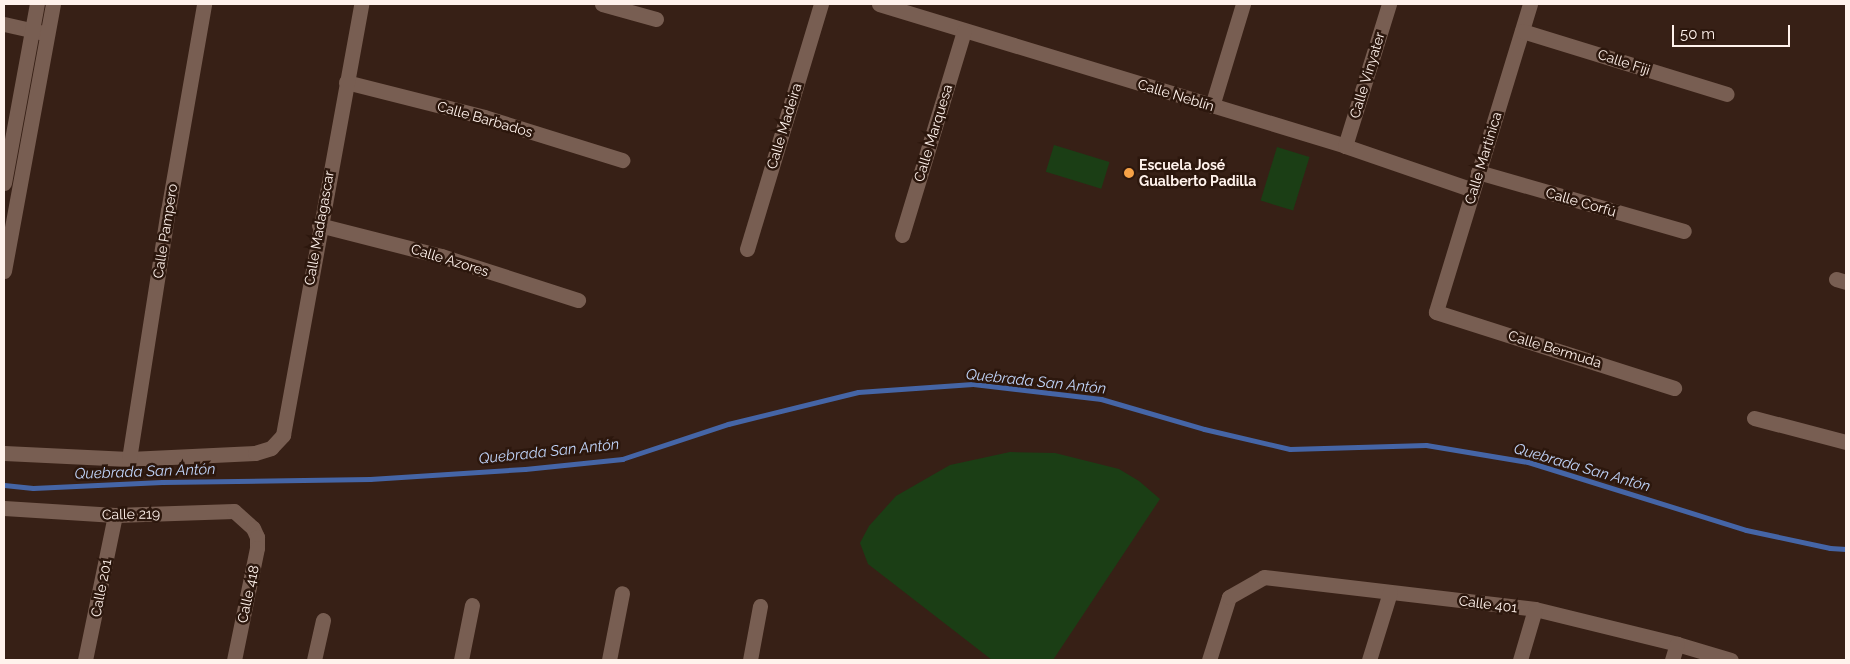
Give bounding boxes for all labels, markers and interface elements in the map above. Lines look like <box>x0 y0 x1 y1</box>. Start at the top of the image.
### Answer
scale bar <box>1675 15 1792 47</box>
text: 50 m <box>1680 25 1715 43</box>
street label: Calle Vinyater <box>1346 30 1388 120</box>
street label: Calle Fiji <box>1596 46 1652 78</box>
street label: Calle Neblín <box>1136 75 1216 115</box>
street label: Calle Madeira <box>763 81 805 171</box>
street label: Calle Marquesa <box>910 82 956 184</box>
street label: Calle Barbados <box>435 97 535 141</box>
street label: Calle Martinica <box>1461 110 1505 206</box>
place label: Escuela José Gualberto Padilla <box>1139 157 1256 190</box>
marker: Escuela José Gualberto Padilla <box>1123 167 1135 179</box>
street label: Calle Madagascar <box>301 169 337 287</box>
street label: Calle Pampero <box>149 182 181 280</box>
street label: Calle Corfú <box>1544 184 1618 220</box>
street label: Calle Azores <box>409 240 491 280</box>
street label: Calle Bermuda <box>1506 327 1604 371</box>
water label: Quebrada San Antón <box>965 366 1107 398</box>
water label: Quebrada San Antón <box>478 436 620 468</box>
water label: Quebrada San Antón <box>1512 440 1652 496</box>
water label: Quebrada San Antón <box>74 461 216 483</box>
street label: Calle 219 <box>102 505 160 523</box>
street label: Calle 201 <box>87 558 115 618</box>
street label: Calle 418 <box>234 564 262 624</box>
street label: Calle 401 <box>1458 592 1518 616</box>

